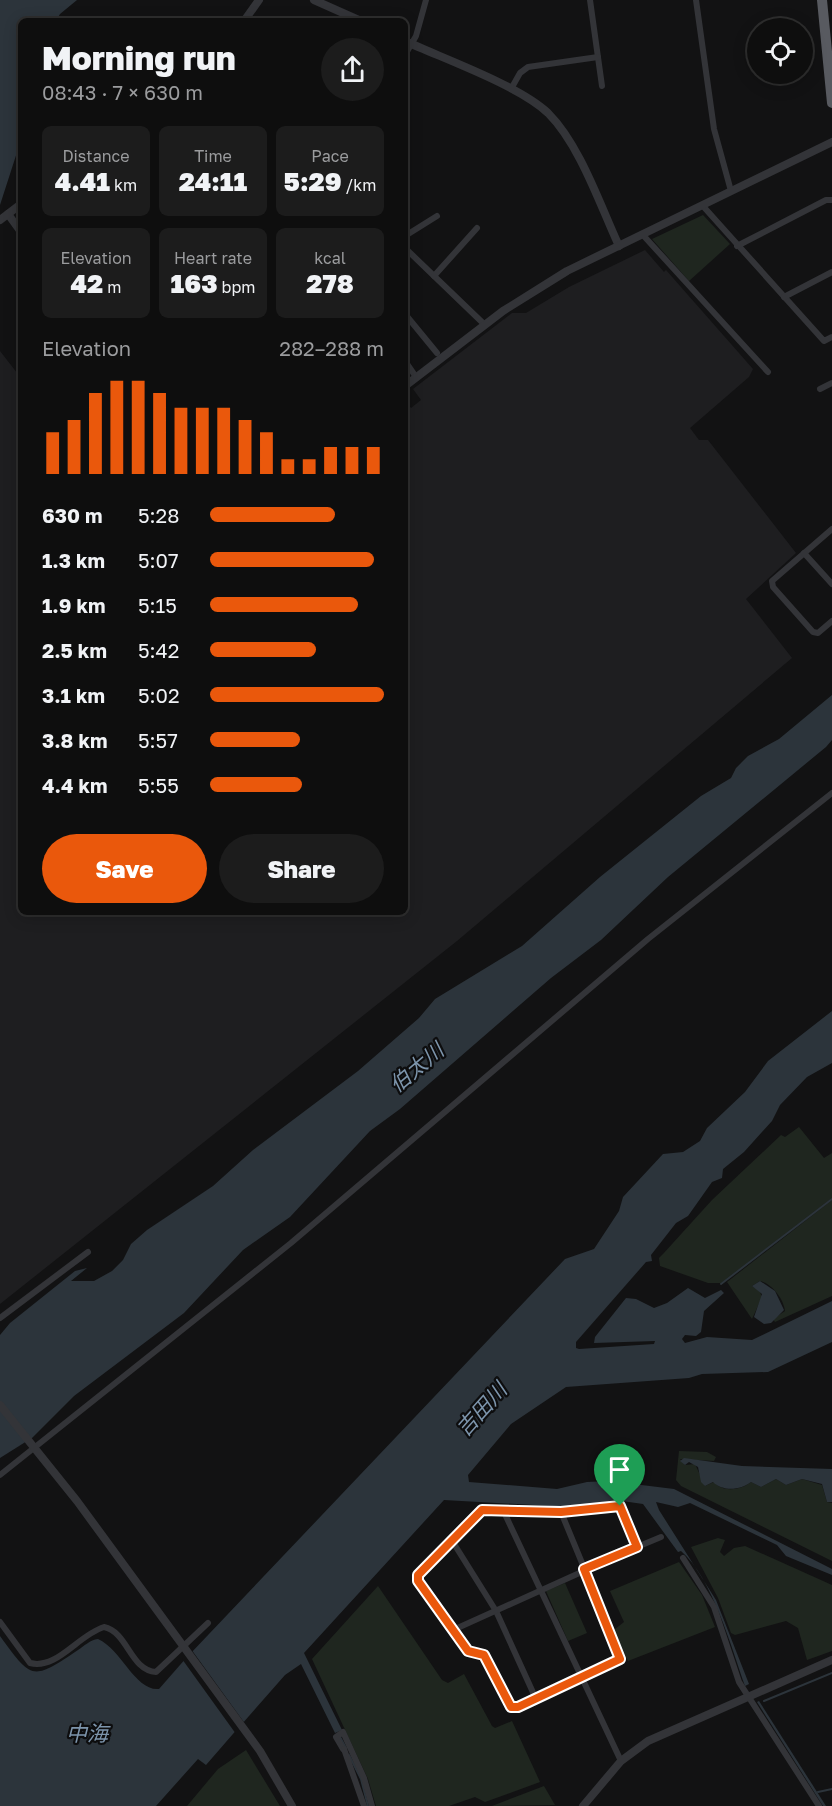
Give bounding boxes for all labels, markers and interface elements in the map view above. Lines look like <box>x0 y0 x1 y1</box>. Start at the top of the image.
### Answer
map controls <box>747 18 813 84</box>
button: locate <box>747 18 813 84</box>
text: Morning run <box>42 38 236 77</box>
button: share <box>321 38 384 101</box>
text: 08:43 · 7 × 630 m <box>42 80 203 104</box>
text: Distance <box>62 146 130 166</box>
text: Time <box>194 146 232 166</box>
text: Pace <box>311 146 349 166</box>
text: 4.41 <box>55 166 110 197</box>
text: 24:11 <box>179 166 247 197</box>
text: 5:29 <box>284 166 342 197</box>
text: km <box>110 175 137 195</box>
text: /km <box>342 175 376 195</box>
text: Elevation <box>60 248 132 268</box>
text: Heart rate <box>174 248 252 268</box>
text: kcal <box>314 248 346 268</box>
text: 42 <box>71 268 103 299</box>
text: 163 <box>171 268 218 299</box>
text: 278 <box>306 268 354 299</box>
text: m <box>103 277 121 297</box>
text: bpm <box>218 277 255 297</box>
text: Elevation <box>42 336 131 360</box>
text: 282–288 m <box>279 336 384 360</box>
text: 630 m <box>42 503 102 527</box>
text: 5:28 <box>138 503 179 527</box>
text: 1.3 km <box>42 548 105 572</box>
text: 5:07 <box>138 548 179 572</box>
text: 1.9 km <box>42 593 106 617</box>
text: 5:15 <box>138 593 177 617</box>
text: 2.5 km <box>42 638 107 662</box>
text: 5:42 <box>138 638 179 662</box>
text: 3.1 km <box>42 683 105 707</box>
text: 5:02 <box>138 683 180 707</box>
text: 3.8 km <box>42 728 108 752</box>
text: 5:57 <box>138 728 178 752</box>
text: 4.4 km <box>42 773 108 797</box>
text: 5:55 <box>138 773 179 797</box>
button: Save <box>42 834 207 903</box>
button: Share <box>219 834 384 903</box>
water label: 伯太川 <box>384 1036 450 1097</box>
water label: 吉田川 <box>450 1375 513 1441</box>
pin <box>594 1444 645 1506</box>
icon: arrive <box>603 1453 636 1486</box>
water label: 中海 <box>66 1720 111 1746</box>

